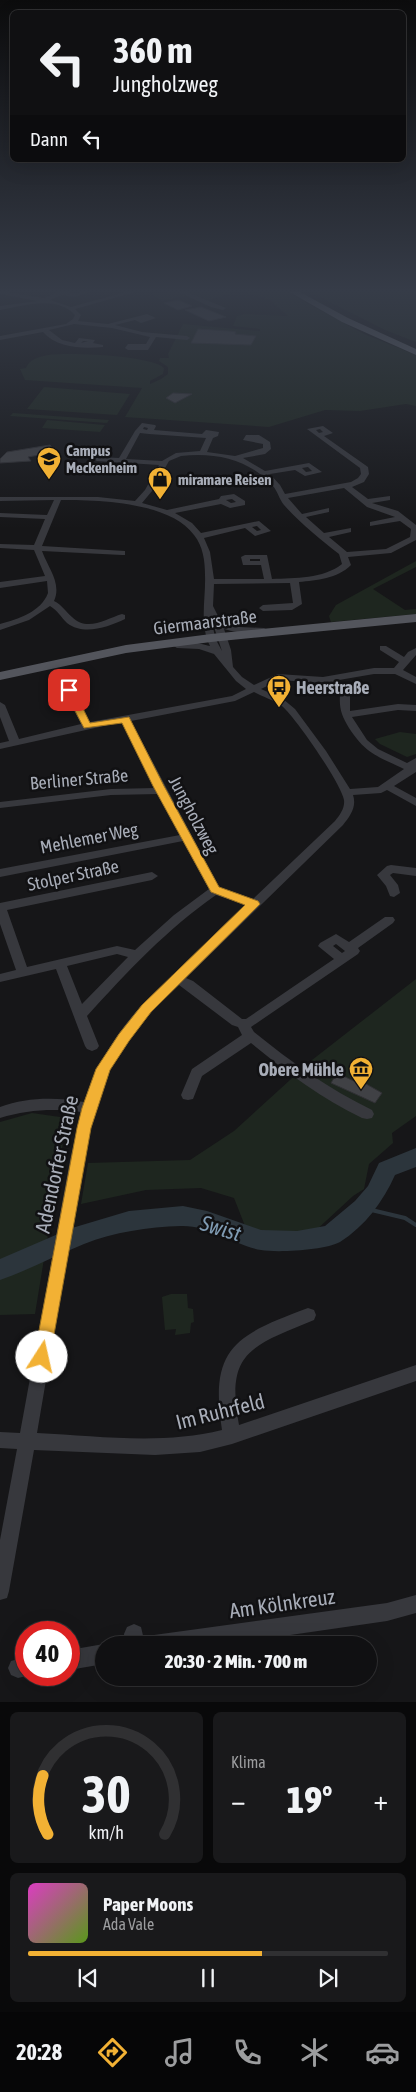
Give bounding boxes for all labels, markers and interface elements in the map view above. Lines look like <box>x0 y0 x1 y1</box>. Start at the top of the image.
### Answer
icon: left <box>30 30 95 95</box>
text: 360 m <box>113 30 192 70</box>
text: Jungholzweg <box>113 71 218 97</box>
icon: left <box>78 125 106 153</box>
text: Dann <box>30 128 68 150</box>
place label: Campus Meckenheim <box>66 442 137 476</box>
school or university icon: Campus Meckenheim <box>36 446 62 480</box>
shop icon: miramare Reisen <box>147 466 173 500</box>
place label: miramare Reisen <box>178 471 272 488</box>
street label: Giermaarstraße <box>152 605 258 639</box>
pin <box>48 669 90 711</box>
bus stop icon: Heerstraße <box>266 674 292 708</box>
icon: arrive <box>55 676 83 704</box>
place label: Heerstraße <box>296 677 370 698</box>
street label: Berliner Straße <box>29 764 129 794</box>
street label: Jungholzweg <box>165 772 224 858</box>
street label: Mehlemer Weg <box>38 818 140 858</box>
street label: Stolper Straße <box>25 855 121 895</box>
museum icon: Obere Mühle <box>348 1056 374 1090</box>
place label: Obere Mühle <box>259 1059 344 1080</box>
street label: Adendorfer Straße <box>30 1093 82 1235</box>
water label: Swist <box>196 1209 245 1247</box>
position arrow <box>15 1330 67 1382</box>
street label: Im Ruhrfeld <box>173 1388 267 1434</box>
street label: Am Kölnkreuz <box>228 1584 337 1622</box>
speed limit sign: 40 <box>15 1621 80 1686</box>
text: 20:30 · 2 Min. · 700 m <box>165 1650 307 1672</box>
text: Klima <box>231 1753 266 1771</box>
text: 30 <box>82 1764 131 1824</box>
text: 19° <box>286 1778 333 1821</box>
text: − <box>231 1784 246 1816</box>
text: + <box>373 1784 388 1816</box>
text: km/h <box>89 1822 124 1843</box>
text: Paper Moons <box>103 1893 193 1915</box>
text: Ada Vale <box>103 1915 154 1933</box>
icon: previous <box>74 1964 102 1992</box>
icon: pause <box>194 1964 222 1992</box>
icon: next <box>314 1964 342 1992</box>
icon: directions <box>95 2035 130 2070</box>
icon: music <box>162 2035 197 2070</box>
icon: phone <box>230 2035 265 2070</box>
icon: climate <box>297 2035 332 2070</box>
icon: car <box>365 2035 400 2070</box>
text: 20:28 <box>16 2039 62 2065</box>

